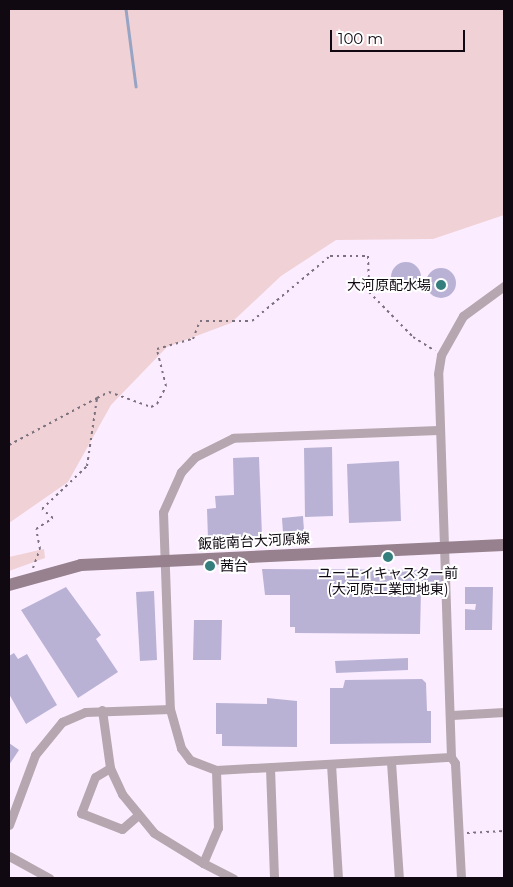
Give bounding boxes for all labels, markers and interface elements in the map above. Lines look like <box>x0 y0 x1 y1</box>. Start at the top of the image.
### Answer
scale bar <box>333 20 468 52</box>
text: 100 m <box>338 29 383 48</box>
place label: 大河原配水場 <box>347 277 431 293</box>
marker: 大河原配水場 <box>435 279 447 291</box>
street label: 飯能南台大河原線 <box>198 530 310 552</box>
marker: ユーエイキャスター前 (大河原工業団地東) <box>382 551 394 563</box>
place label: 茜台 <box>220 558 248 574</box>
marker: 茜台 <box>204 560 216 572</box>
place label: ユーエイキャスター前 (大河原工業団地東) <box>318 565 458 598</box>

